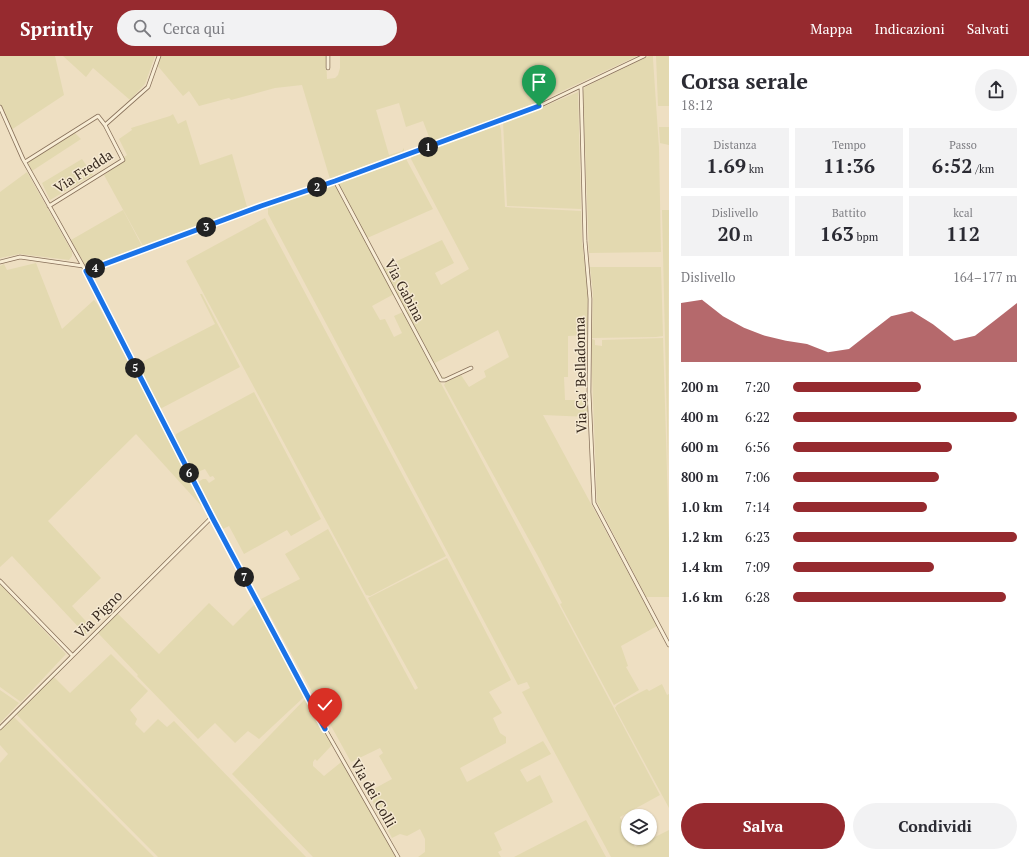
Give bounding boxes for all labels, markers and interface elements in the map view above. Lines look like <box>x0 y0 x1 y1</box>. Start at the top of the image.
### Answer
search box <box>117 10 397 46</box>
text: Sprintly <box>20 16 93 41</box>
icon: search <box>131 17 153 39</box>
text: Cerca qui <box>163 18 225 38</box>
text: Mappa <box>810 19 852 38</box>
text: Indicazioni <box>874 19 945 38</box>
text: Salvati <box>967 19 1009 38</box>
pin <box>522 65 556 106</box>
text: Corsa serale <box>681 66 808 95</box>
button: share <box>975 69 1017 111</box>
icon: arrive <box>528 71 550 93</box>
text: 18:12 <box>681 96 713 114</box>
pin: 1 <box>418 137 438 157</box>
text: Distanza <box>714 138 756 152</box>
text: Tempo <box>832 138 866 152</box>
text: Passo <box>949 138 977 152</box>
text: 1 <box>425 140 431 154</box>
street label: Via Fredda <box>50 145 116 197</box>
text: 1.69 <box>706 152 746 179</box>
text: 11:36 <box>823 152 875 179</box>
text: 6:52 <box>932 152 973 179</box>
text: km <box>746 162 764 176</box>
text: /km <box>973 162 994 176</box>
pin: 2 <box>307 177 327 197</box>
text: 2 <box>314 180 320 194</box>
text: Dislivello <box>712 206 758 220</box>
text: Battito <box>832 206 866 220</box>
text: kcal <box>953 206 973 220</box>
pin: 3 <box>196 217 216 237</box>
text: 3 <box>203 220 209 234</box>
text: 20 <box>718 220 740 247</box>
text: 163 <box>820 220 854 247</box>
text: 112 <box>946 220 980 247</box>
text: m <box>740 230 752 244</box>
text: bpm <box>854 230 878 244</box>
street label: Via Gabina <box>381 255 429 325</box>
pin: 4 <box>85 258 105 278</box>
text: 4 <box>92 261 98 275</box>
text: Dislivello <box>681 268 735 286</box>
text: 164–177 m <box>953 268 1017 286</box>
street label: Via Ca' Belladonna <box>569 317 591 433</box>
pin: 5 <box>125 358 145 378</box>
text: 5 <box>132 361 138 375</box>
text: 200 m <box>681 378 719 396</box>
text: 7:20 <box>745 378 770 396</box>
text: 400 m <box>681 408 719 426</box>
text: 6:22 <box>745 408 770 426</box>
text: 600 m <box>681 438 719 456</box>
text: 6:56 <box>745 438 770 456</box>
pin: 6 <box>179 463 199 483</box>
text: 6 <box>186 466 192 480</box>
text: 800 m <box>681 468 719 486</box>
text: 7:06 <box>745 468 770 486</box>
text: 1.0 km <box>681 498 723 516</box>
text: 7:14 <box>745 498 770 516</box>
text: 1.2 km <box>681 528 723 546</box>
text: 6:23 <box>745 528 770 546</box>
text: 1.4 km <box>681 558 723 576</box>
text: 7:09 <box>745 558 770 576</box>
pin: 7 <box>234 567 254 587</box>
text: 7 <box>241 570 247 584</box>
street label: Via Pigno <box>70 586 126 642</box>
text: 1.6 km <box>681 588 723 606</box>
text: 6:28 <box>745 588 770 606</box>
pin <box>308 688 342 729</box>
icon: check <box>314 694 336 716</box>
street label: Via dei Colli <box>347 755 401 831</box>
button: Salva <box>681 803 845 849</box>
button: Condividi <box>853 803 1017 849</box>
map controls <box>621 809 657 845</box>
button: layers <box>621 809 657 845</box>

